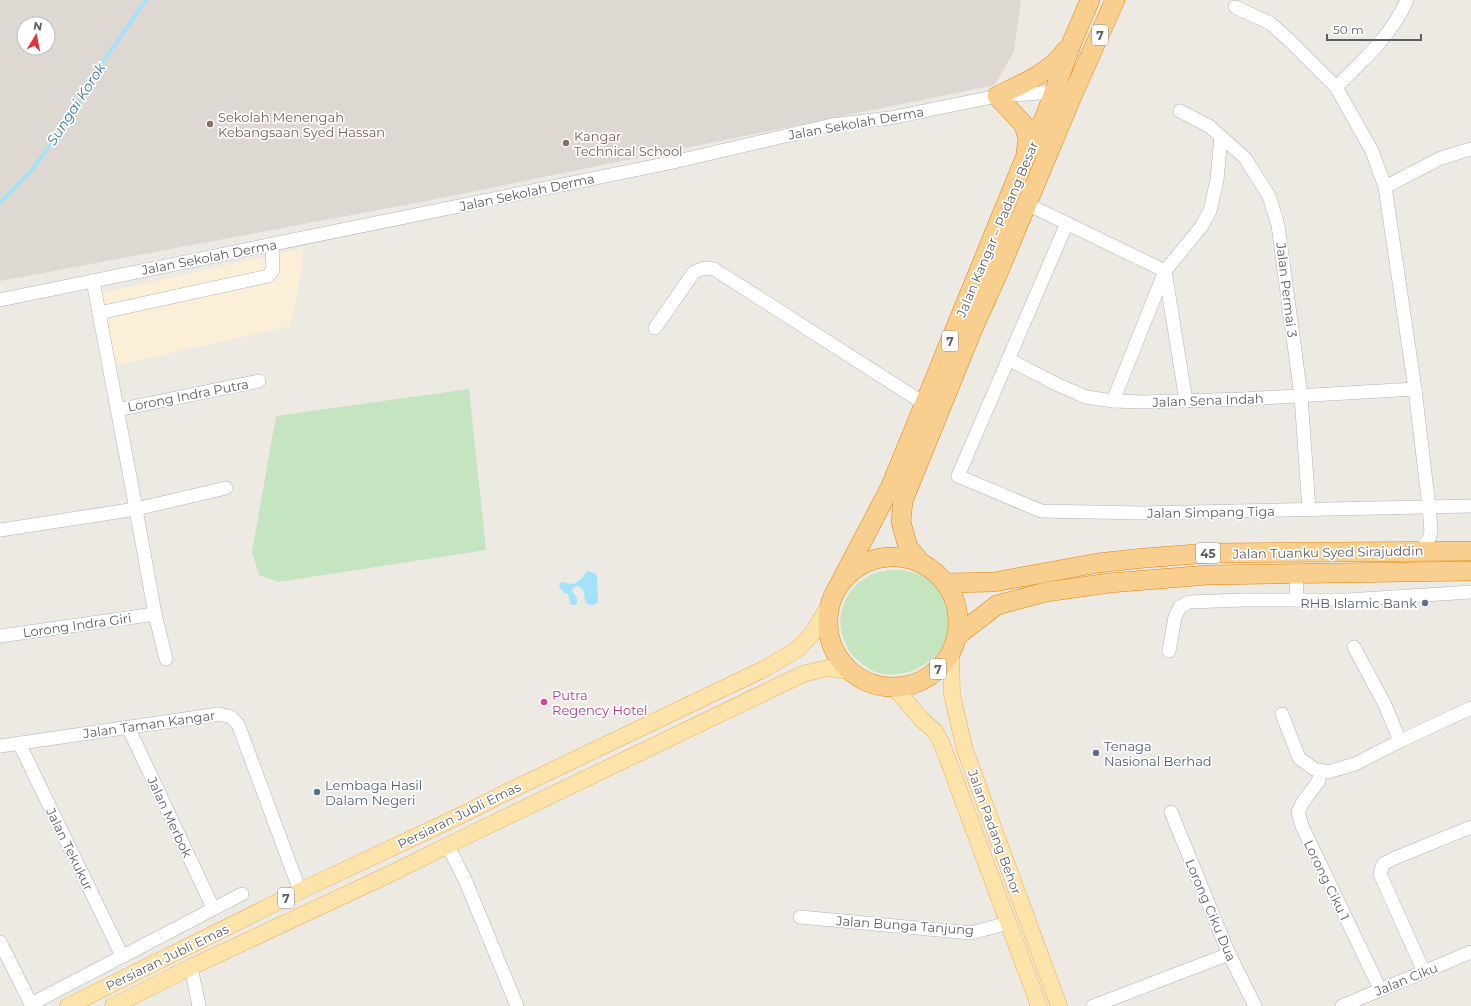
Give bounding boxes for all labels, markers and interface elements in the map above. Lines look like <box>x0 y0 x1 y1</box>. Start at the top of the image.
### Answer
north arrow <box>16 16 56 56</box>
scale bar <box>1327 16 1421 42</box>
text: N <box>32 18 43 34</box>
text: 50 m <box>1333 22 1364 37</box>
road number: 7 <box>1092 25 1108 45</box>
water label: Sungai Korok <box>43 59 110 149</box>
street label: Jalan Sekolah Derma <box>786 103 925 143</box>
place label: Sekolah Menengah Kebangsaan Syed Hassan <box>218 109 385 140</box>
marker: Sekolah Menengah Kebangsaan Syed Hassan <box>205 119 215 129</box>
place label: Kangar Technical School <box>574 128 683 159</box>
marker: Kangar Technical School <box>561 138 571 148</box>
street label: Jalan Kangar – Padang Besar <box>952 139 1041 320</box>
street label: Jalan Sekolah Derma <box>457 170 596 214</box>
street label: Jalan Sekolah Derma <box>139 236 278 278</box>
street label: Jalan Permai 3 <box>1273 241 1301 338</box>
road number: 7 <box>942 331 958 351</box>
street label: Lorong Indra Putra <box>126 375 250 415</box>
street label: Jalan Sena Indah <box>1151 390 1264 410</box>
street label: Jalan Simpang Tiga <box>1146 503 1275 521</box>
street label: Jalan Tuanku Syed Sirajuddin <box>1231 542 1424 562</box>
road number: 45 <box>1196 543 1220 563</box>
place label: RHB Islamic Bank <box>1300 595 1417 611</box>
marker: RHB Islamic Bank <box>1420 598 1430 608</box>
street label: Lorong Indra Giri <box>22 609 132 641</box>
road number: 7 <box>930 659 946 679</box>
place label: Putra Regency Hotel <box>552 687 648 718</box>
marker: Putra Regency Hotel <box>539 697 549 707</box>
street label: Jalan Taman Kangar <box>81 707 216 741</box>
place label: Tenaga Nasional Berhad <box>1104 738 1212 769</box>
marker: Tenaga Nasional Berhad <box>1091 748 1101 758</box>
street label: Jalan Padang Behor <box>965 766 1025 897</box>
street label: Jalan Merbok <box>144 773 196 860</box>
place label: Lembaga Hasil Dalam Negeri <box>325 777 422 808</box>
street label: Persiaran Jubli Emas <box>395 778 523 852</box>
marker: Lembaga Hasil Dalam Negeri <box>312 787 322 797</box>
street label: Jalan Tekukur <box>43 804 97 893</box>
street label: Lorong Ciku 1 <box>1301 837 1353 923</box>
street label: Lorong Ciku Dua <box>1182 856 1240 964</box>
road number: 7 <box>278 888 294 908</box>
street label: Jalan Bunga Tanjung <box>834 912 975 938</box>
street label: Persiaran Jubli Emas <box>103 920 231 994</box>
street label: Jalan Ciku <box>1371 959 1440 999</box>

